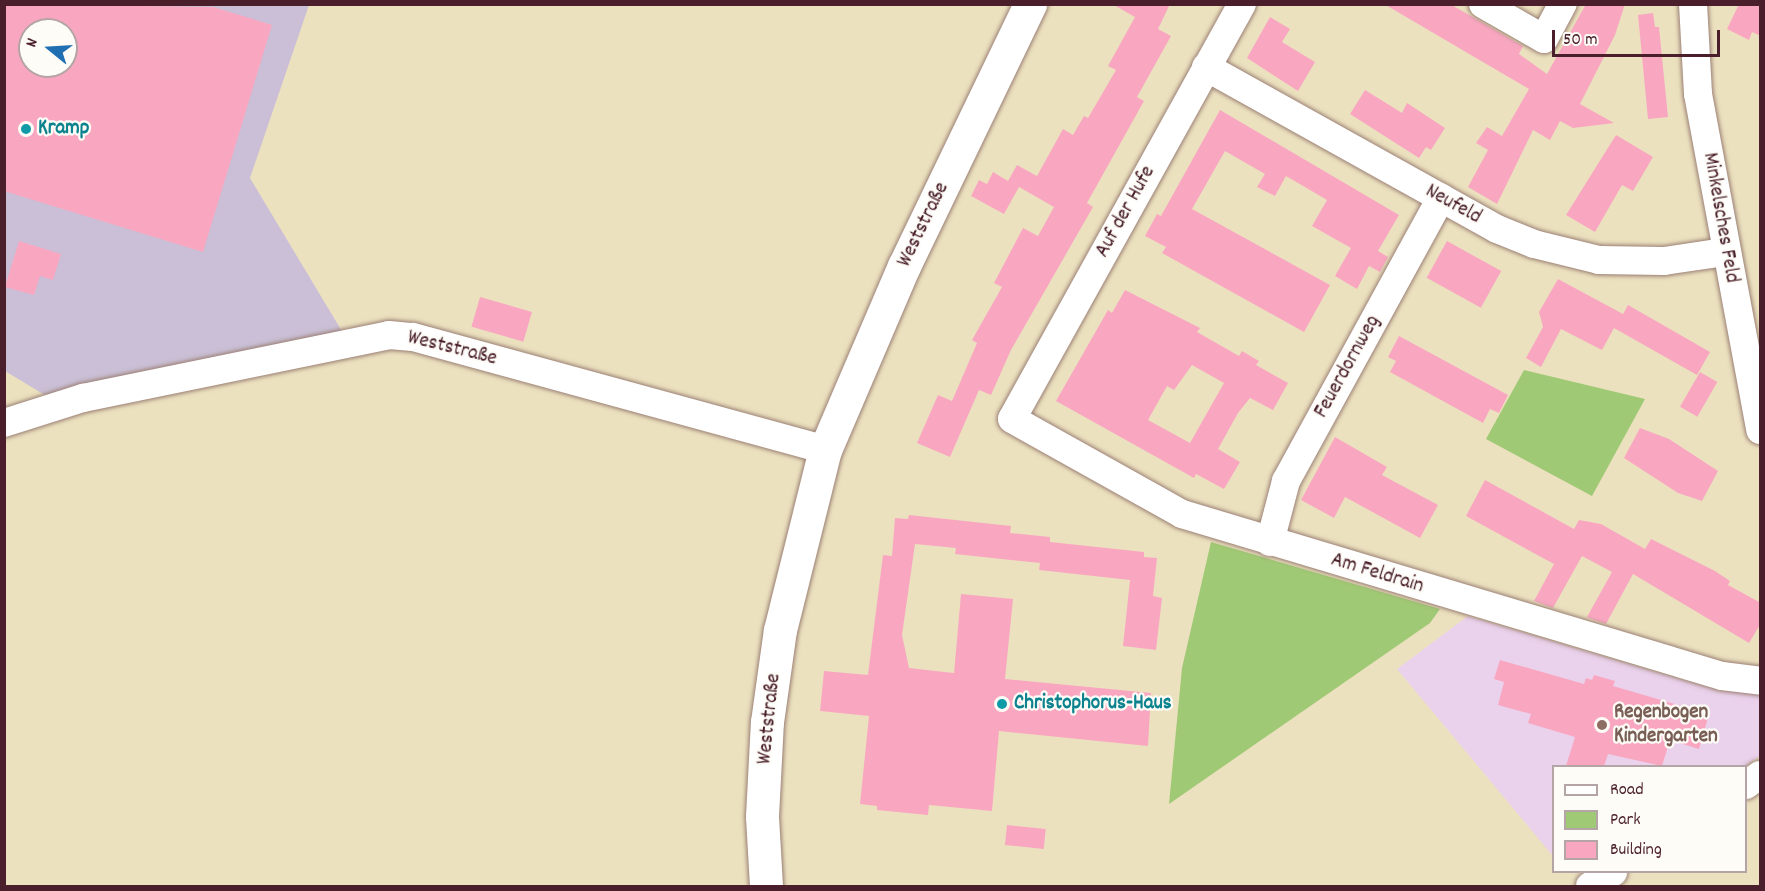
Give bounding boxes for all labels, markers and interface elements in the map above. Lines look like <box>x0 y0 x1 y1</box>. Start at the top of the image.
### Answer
north arrow <box>18 18 78 78</box>
scale bar <box>1555 18 1723 56</box>
text: 50 m <box>1563 28 1598 53</box>
text: N <box>20 36 44 50</box>
place label: Kramp <box>38 116 89 142</box>
marker: Kramp <box>19 122 33 136</box>
street label: Minkelsches Feld <box>1696 151 1744 285</box>
street label: Auf der Hufe <box>1091 162 1161 262</box>
street label: Weststraße <box>893 178 955 272</box>
street label: Neufeld <box>1421 179 1485 231</box>
street label: Feuerdornweg <box>1310 311 1386 423</box>
street label: Weststraße <box>405 326 499 372</box>
street label: Am Feldrain <box>1328 548 1426 600</box>
street label: Weststraße <box>753 672 787 766</box>
place label: Christophorus-Haus <box>1014 691 1172 717</box>
marker: Christophorus-Haus <box>995 697 1009 711</box>
place label: Regenbogen Kindergarten <box>1614 700 1718 750</box>
marker: Regenbogen Kindergarten <box>1595 718 1609 732</box>
legend <box>1552 765 1747 873</box>
text: Road <box>1610 778 1644 803</box>
text: Park <box>1610 808 1641 833</box>
text: Building <box>1610 838 1662 863</box>

